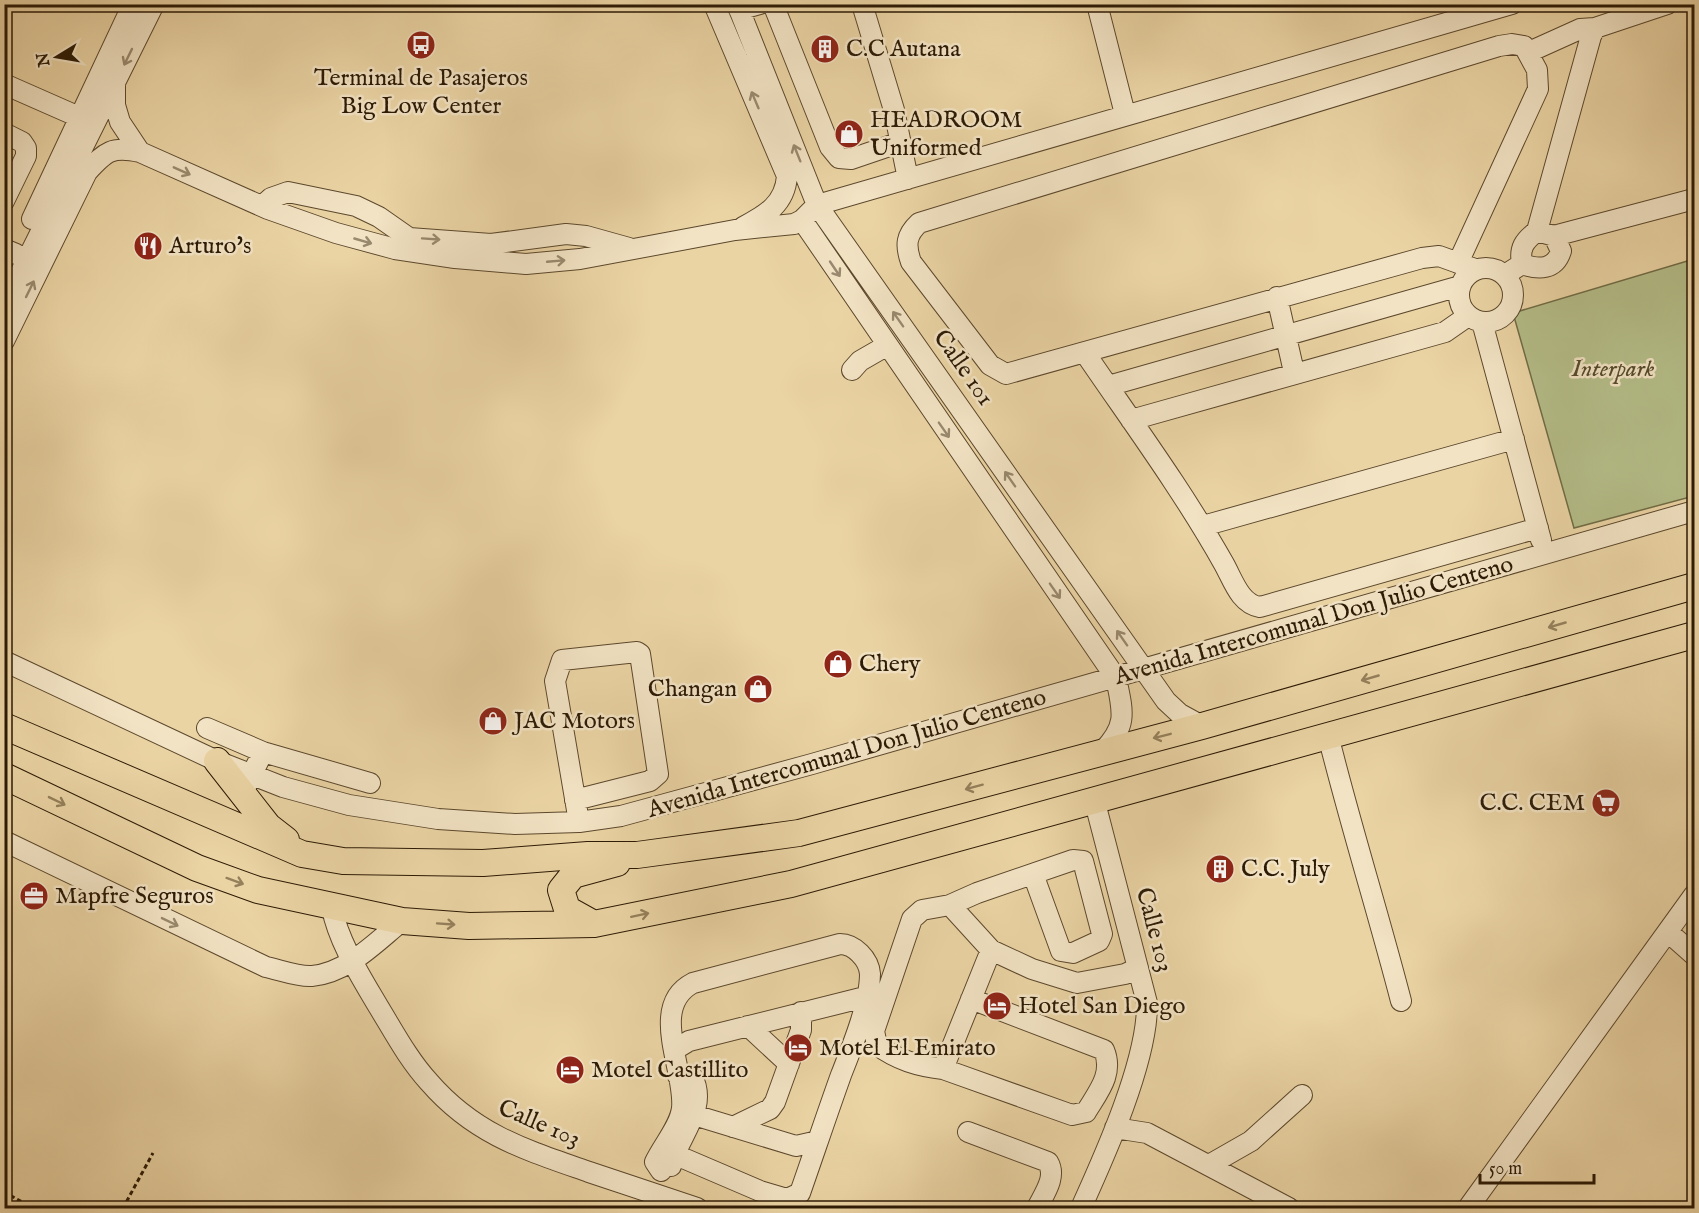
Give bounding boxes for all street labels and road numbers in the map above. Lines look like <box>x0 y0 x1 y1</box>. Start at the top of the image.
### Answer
street label: Calle 101 <box>926 324 1000 412</box>
street label: Avenida Intercomunal Don Julio Centeno <box>1110 549 1517 693</box>
street label: Avenida Intercomunal Don Julio Centeno <box>643 682 1050 826</box>
street label: Calle 103 <box>1128 884 1180 976</box>
street label: Calle 103 <box>493 1093 585 1155</box>

